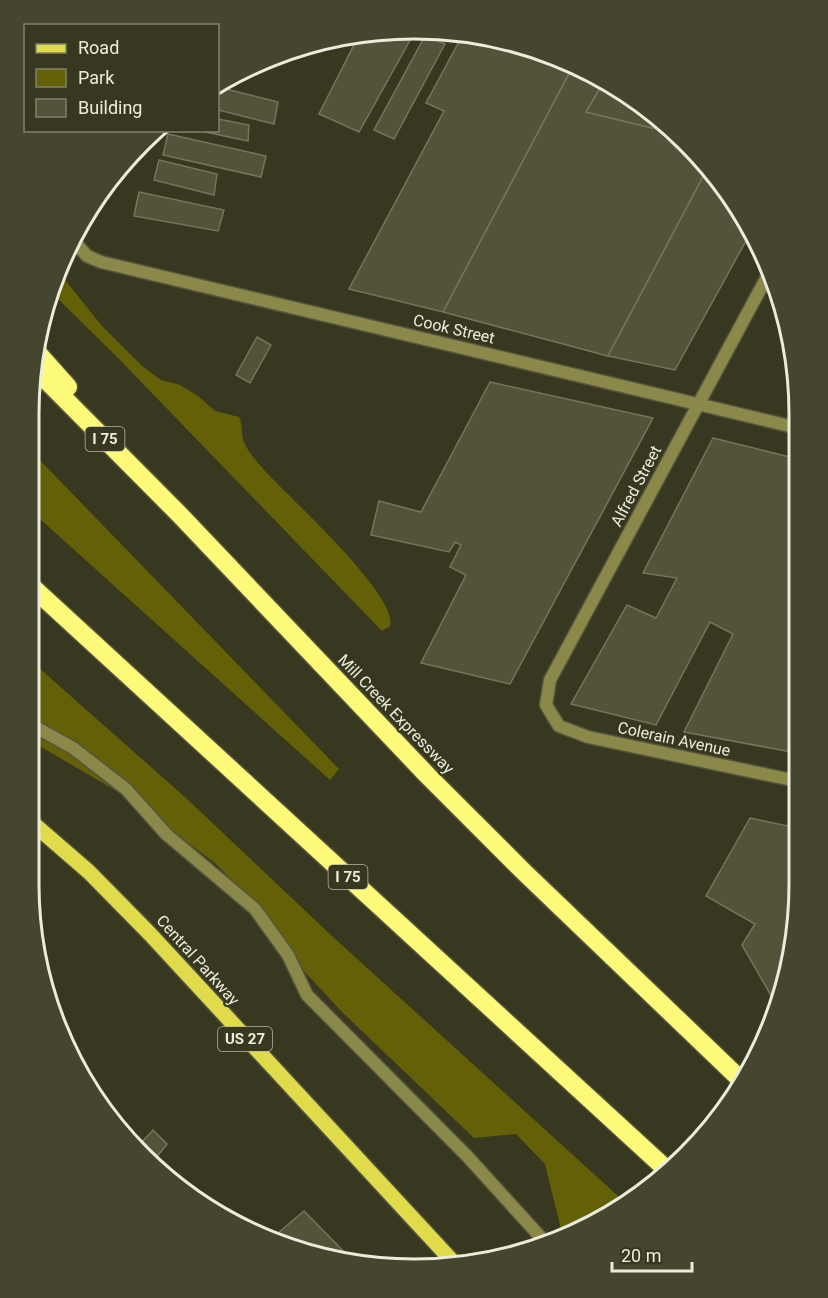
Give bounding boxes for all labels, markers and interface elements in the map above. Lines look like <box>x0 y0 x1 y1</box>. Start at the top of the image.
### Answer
legend <box>24 24 219 132</box>
text: Road <box>78 37 119 58</box>
text: Park <box>78 67 115 88</box>
text: Building <box>78 97 142 118</box>
street label: Cook Street <box>411 310 497 348</box>
road number: I 75 <box>86 427 124 451</box>
street label: Alfred Street <box>607 442 665 530</box>
street label: Mill Creek Expressway <box>334 650 458 778</box>
street label: Colerain Avenue <box>616 718 732 760</box>
road number: I 75 <box>328 865 368 889</box>
street label: Central Parkway <box>152 911 244 1009</box>
road number: US 27 <box>218 1027 272 1051</box>
scale bar <box>612 1235 692 1273</box>
text: 20 m <box>621 1245 661 1266</box>

